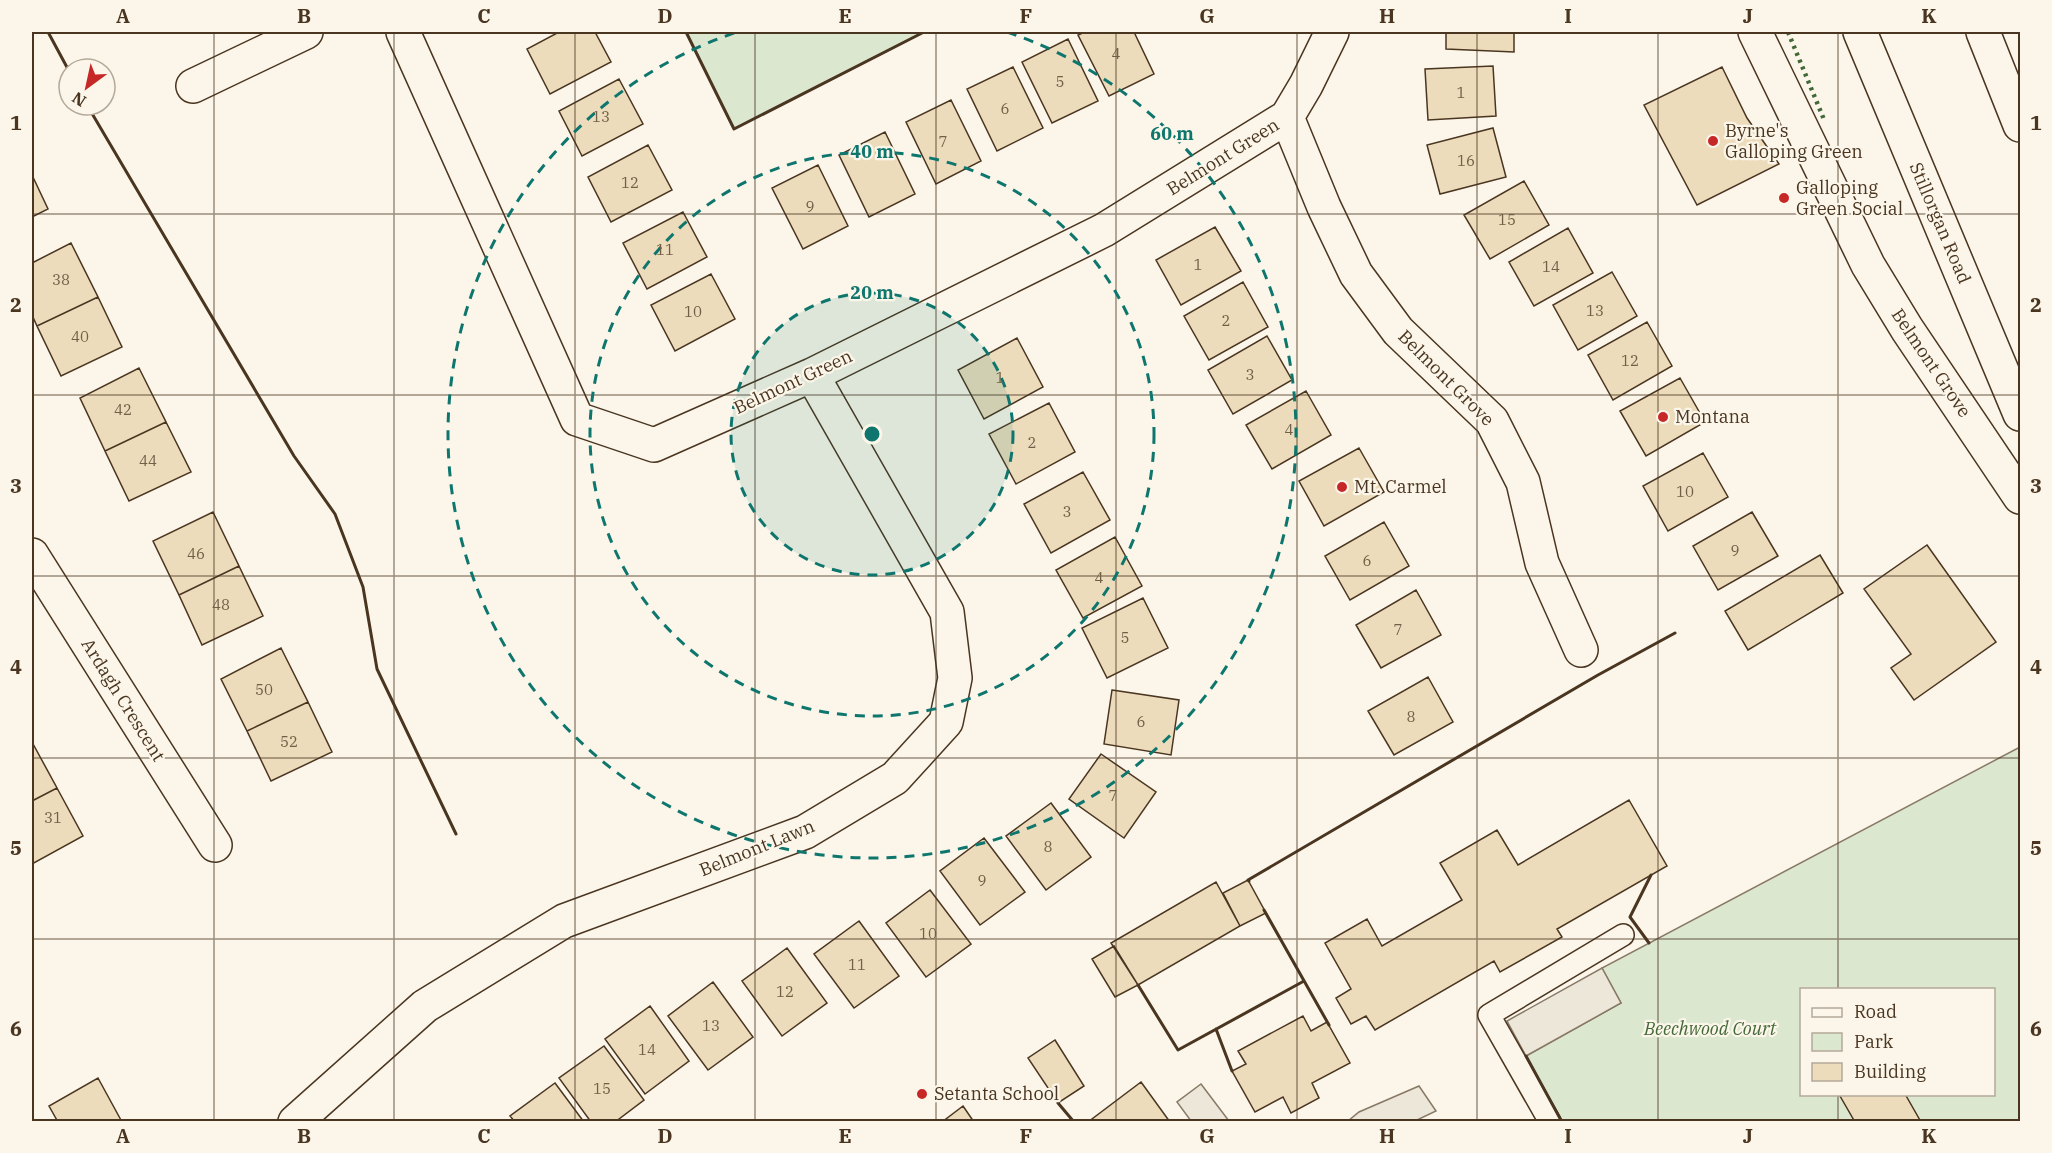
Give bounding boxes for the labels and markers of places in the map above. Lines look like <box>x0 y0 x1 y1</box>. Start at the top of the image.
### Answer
place label: Byrne's Galloping Green <box>1725 119 1863 163</box>
marker: Byrne's Galloping Green <box>1706 134 1720 148</box>
place label: Galloping Green Social <box>1796 176 1903 220</box>
marker: Galloping Green Social <box>1777 191 1791 205</box>
place label: Montana <box>1675 405 1750 428</box>
marker: Montana <box>1656 410 1670 424</box>
centre of rings <box>862 424 882 444</box>
place label: Mt. Carmel <box>1354 475 1447 498</box>
marker: Mt. Carmel <box>1335 480 1349 494</box>
place label: Setanta School <box>934 1082 1059 1105</box>
marker: Setanta School <box>915 1087 929 1101</box>

